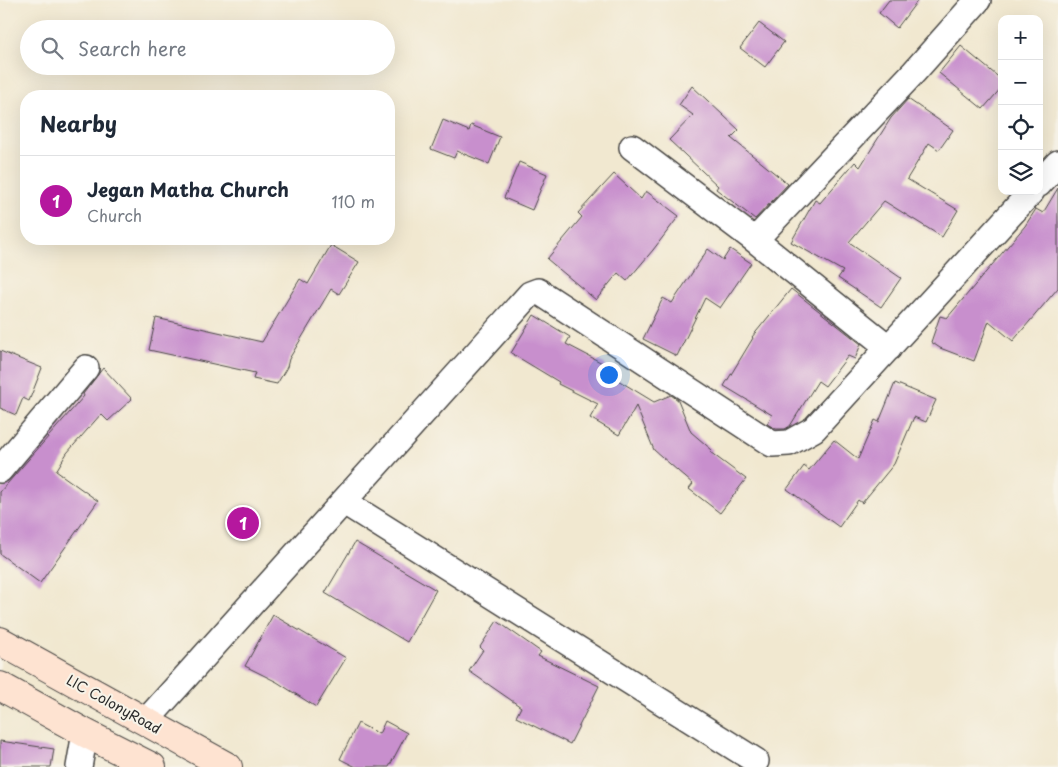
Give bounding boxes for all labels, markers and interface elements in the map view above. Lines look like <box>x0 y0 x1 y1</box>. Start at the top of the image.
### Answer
map controls <box>998 15 1043 195</box>
button: + <box>998 15 1043 60</box>
search box <box>20 20 395 75</box>
icon: search <box>38 34 66 62</box>
text: Search here <box>78 34 187 62</box>
button: − <box>998 60 1043 105</box>
button: locate <box>998 105 1043 150</box>
text: Nearby <box>40 107 117 139</box>
button: layers <box>998 150 1043 195</box>
text: Jegan Matha Church <box>87 175 289 203</box>
text: 1 <box>52 189 60 213</box>
text: 110 m <box>332 189 375 213</box>
text: Church <box>87 203 142 227</box>
your location <box>596 362 622 388</box>
pin: 1 <box>227 504 259 542</box>
street label: LIC ColonyRoad <box>63 669 165 739</box>

